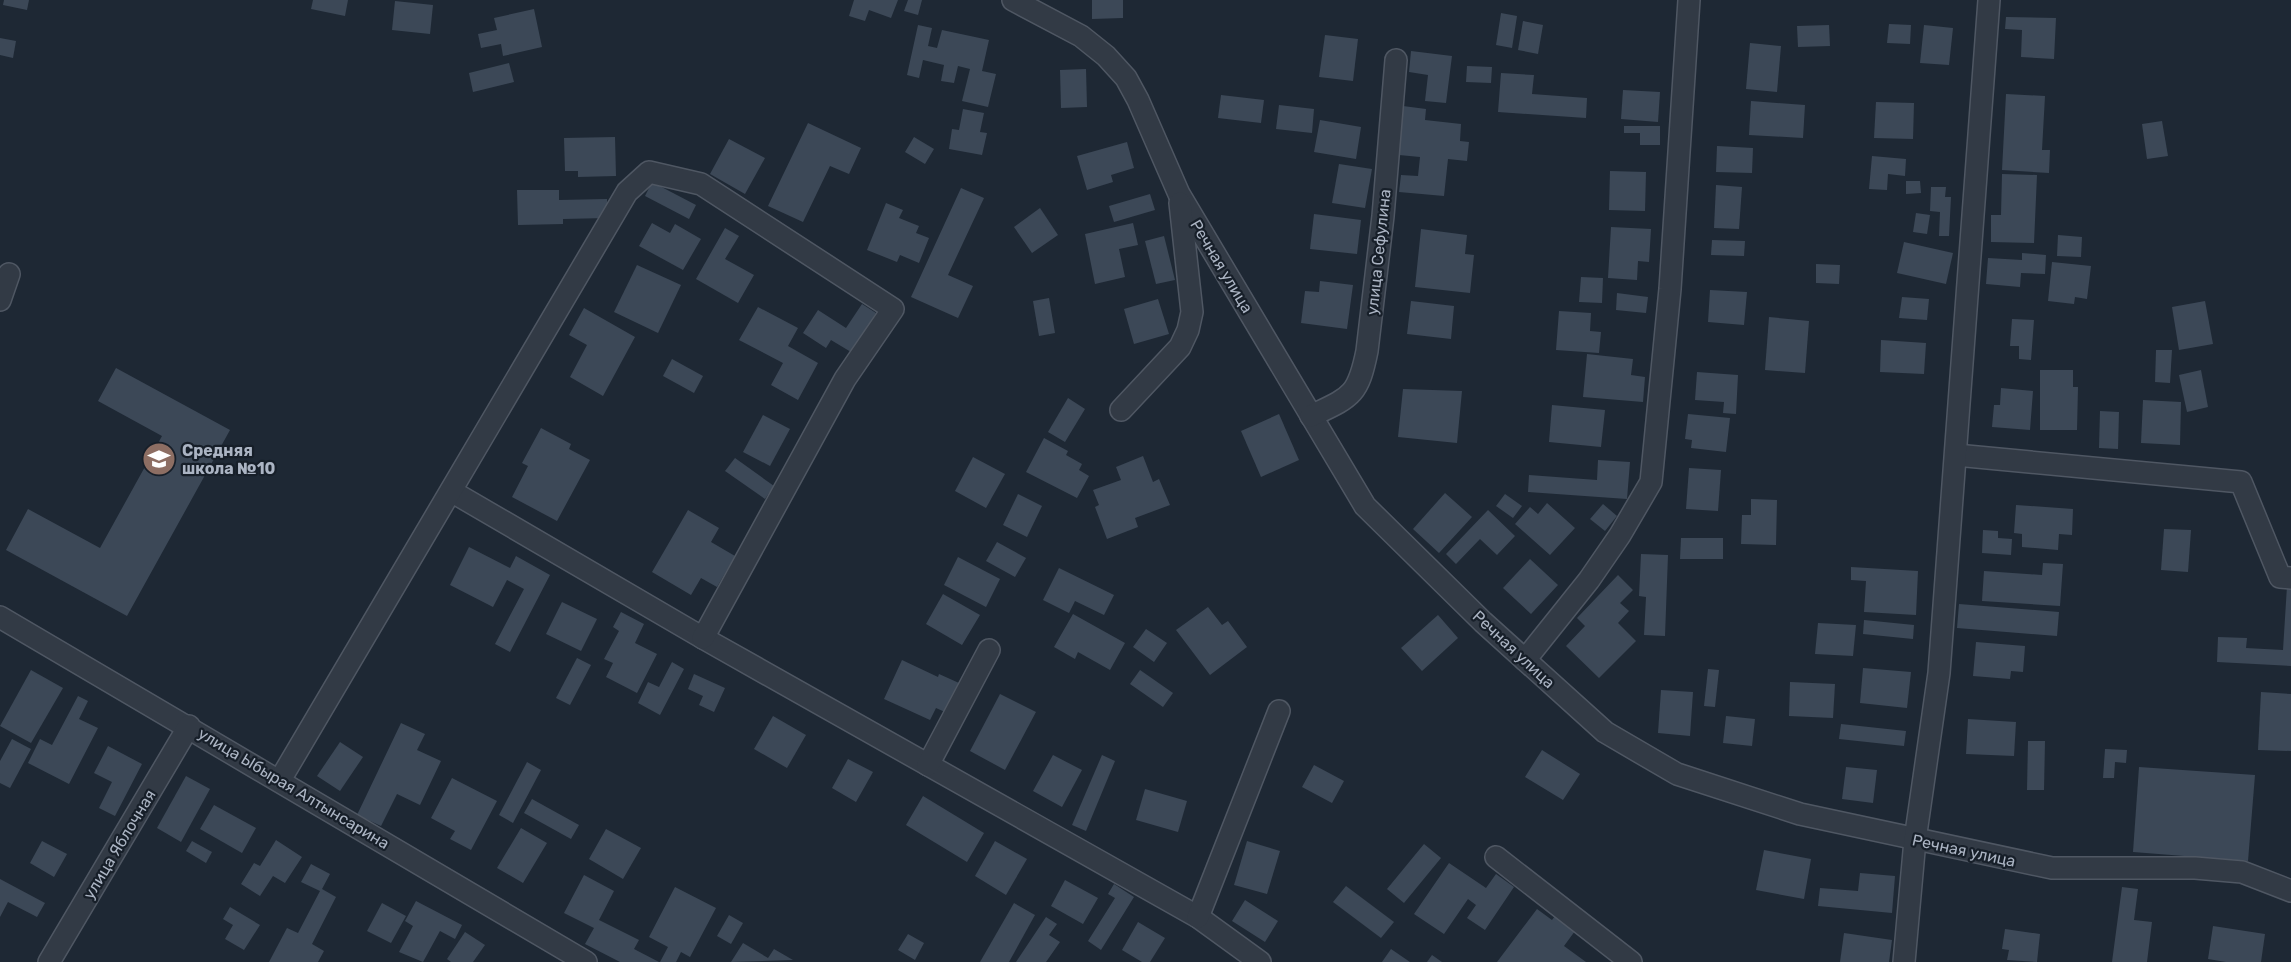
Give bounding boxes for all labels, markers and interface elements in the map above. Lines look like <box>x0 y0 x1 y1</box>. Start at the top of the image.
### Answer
street label: улица Сефулина <box>1362 188 1395 316</box>
street label: Речная улица <box>1186 216 1257 316</box>
school or university icon: Средняя школа №10 <box>141 441 177 477</box>
place label: Средняя школа №10 <box>182 441 276 478</box>
street label: Речная улица <box>1469 607 1559 692</box>
street label: улица Ыбырая Алтынсарина <box>195 724 393 853</box>
street label: улица Яблочная <box>79 786 160 902</box>
street label: Речная улица <box>1910 830 2017 871</box>

